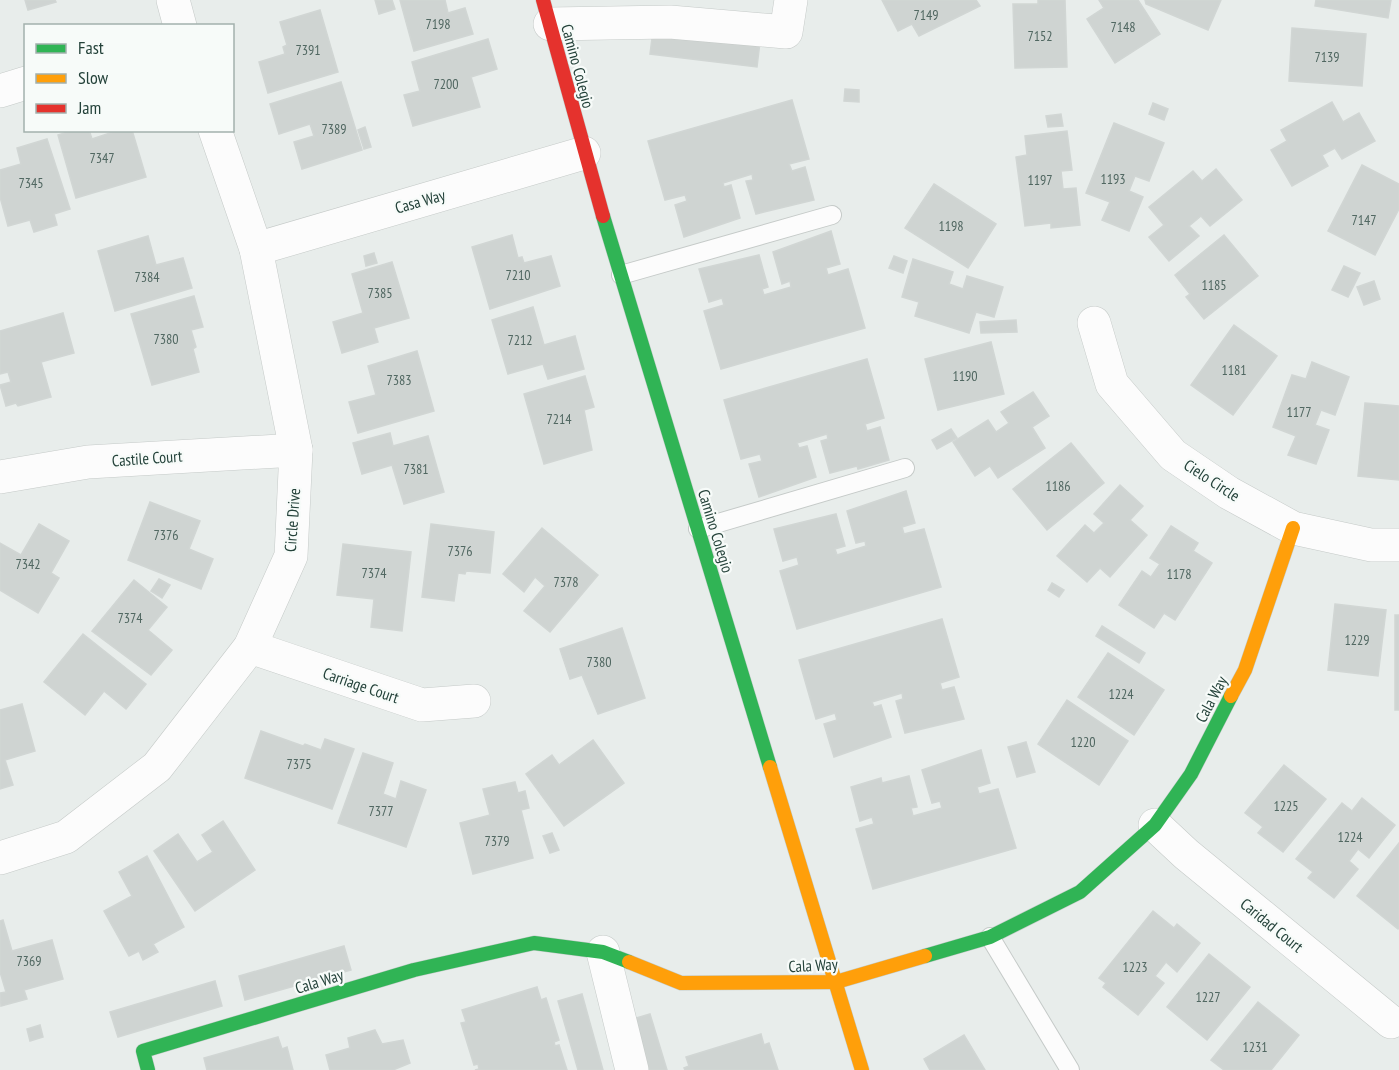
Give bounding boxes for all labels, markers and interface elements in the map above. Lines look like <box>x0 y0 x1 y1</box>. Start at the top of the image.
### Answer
house number: 7149 <box>913 6 939 24</box>
house number: 7198 <box>425 15 451 33</box>
house number: 7148 <box>1110 18 1136 36</box>
street label: Camino Colegio <box>557 22 599 110</box>
legend <box>24 24 234 132</box>
house number: 7152 <box>1027 27 1053 45</box>
text: Fast <box>78 36 104 59</box>
house number: 7391 <box>295 41 321 59</box>
house number: 7139 <box>1314 48 1340 66</box>
text: Slow <box>78 66 109 89</box>
house number: 7200 <box>433 75 459 93</box>
text: Jam <box>77 96 101 119</box>
house number: 7389 <box>321 120 347 138</box>
house number: 7347 <box>89 149 115 167</box>
house number: 1193 <box>1100 170 1126 188</box>
house number: 1197 <box>1027 171 1053 189</box>
house number: 7345 <box>18 174 44 192</box>
street label: Casa Way <box>393 184 447 218</box>
house number: 7147 <box>1351 211 1377 229</box>
house number: 1198 <box>938 217 964 235</box>
house number: 7210 <box>505 266 531 284</box>
house number: 7384 <box>134 268 160 286</box>
house number: 1185 <box>1201 276 1227 294</box>
house number: 7385 <box>367 284 393 302</box>
house number: 7380 <box>153 330 179 348</box>
house number: 7212 <box>507 331 533 349</box>
house number: 1181 <box>1221 361 1247 379</box>
house number: 1190 <box>952 367 978 385</box>
house number: 7383 <box>386 371 412 389</box>
house number: 1177 <box>1286 403 1312 421</box>
house number: 7214 <box>546 410 572 428</box>
street label: Castile Court <box>111 446 183 470</box>
street label: Cielo Circle <box>1180 455 1244 505</box>
house number: 7381 <box>403 460 429 478</box>
house number: 1186 <box>1045 477 1071 495</box>
street label: Camino Colegio <box>694 487 738 575</box>
street label: Circle Drive <box>280 488 304 552</box>
house number: 7376 <box>153 526 179 544</box>
house number: 7376 <box>447 542 473 560</box>
house number: 7342 <box>15 555 41 573</box>
house number: 7374 <box>361 564 387 582</box>
house number: 1178 <box>1166 565 1192 583</box>
house number: 7378 <box>553 573 579 591</box>
house number: 7374 <box>117 609 143 627</box>
house number: 1229 <box>1344 631 1370 649</box>
house number: 7380 <box>586 653 612 671</box>
street label: Carriage Court <box>320 663 402 708</box>
street label: Cala Way <box>1191 672 1231 726</box>
house number: 1224 <box>1108 685 1134 703</box>
house number: 1220 <box>1070 733 1096 751</box>
house number: 7375 <box>286 755 312 773</box>
house number: 1225 <box>1273 797 1299 815</box>
house number: 7377 <box>368 802 394 820</box>
house number: 1224 <box>1337 828 1363 846</box>
house number: 7379 <box>484 832 510 850</box>
street label: Caridad Court <box>1237 894 1308 957</box>
house number: 7369 <box>16 952 42 970</box>
street label: Cala Way <box>788 954 838 976</box>
house number: 1223 <box>1122 958 1148 976</box>
street label: Cala Way <box>292 964 346 998</box>
house number: 1227 <box>1195 988 1221 1006</box>
house number: 1231 <box>1242 1038 1268 1056</box>

